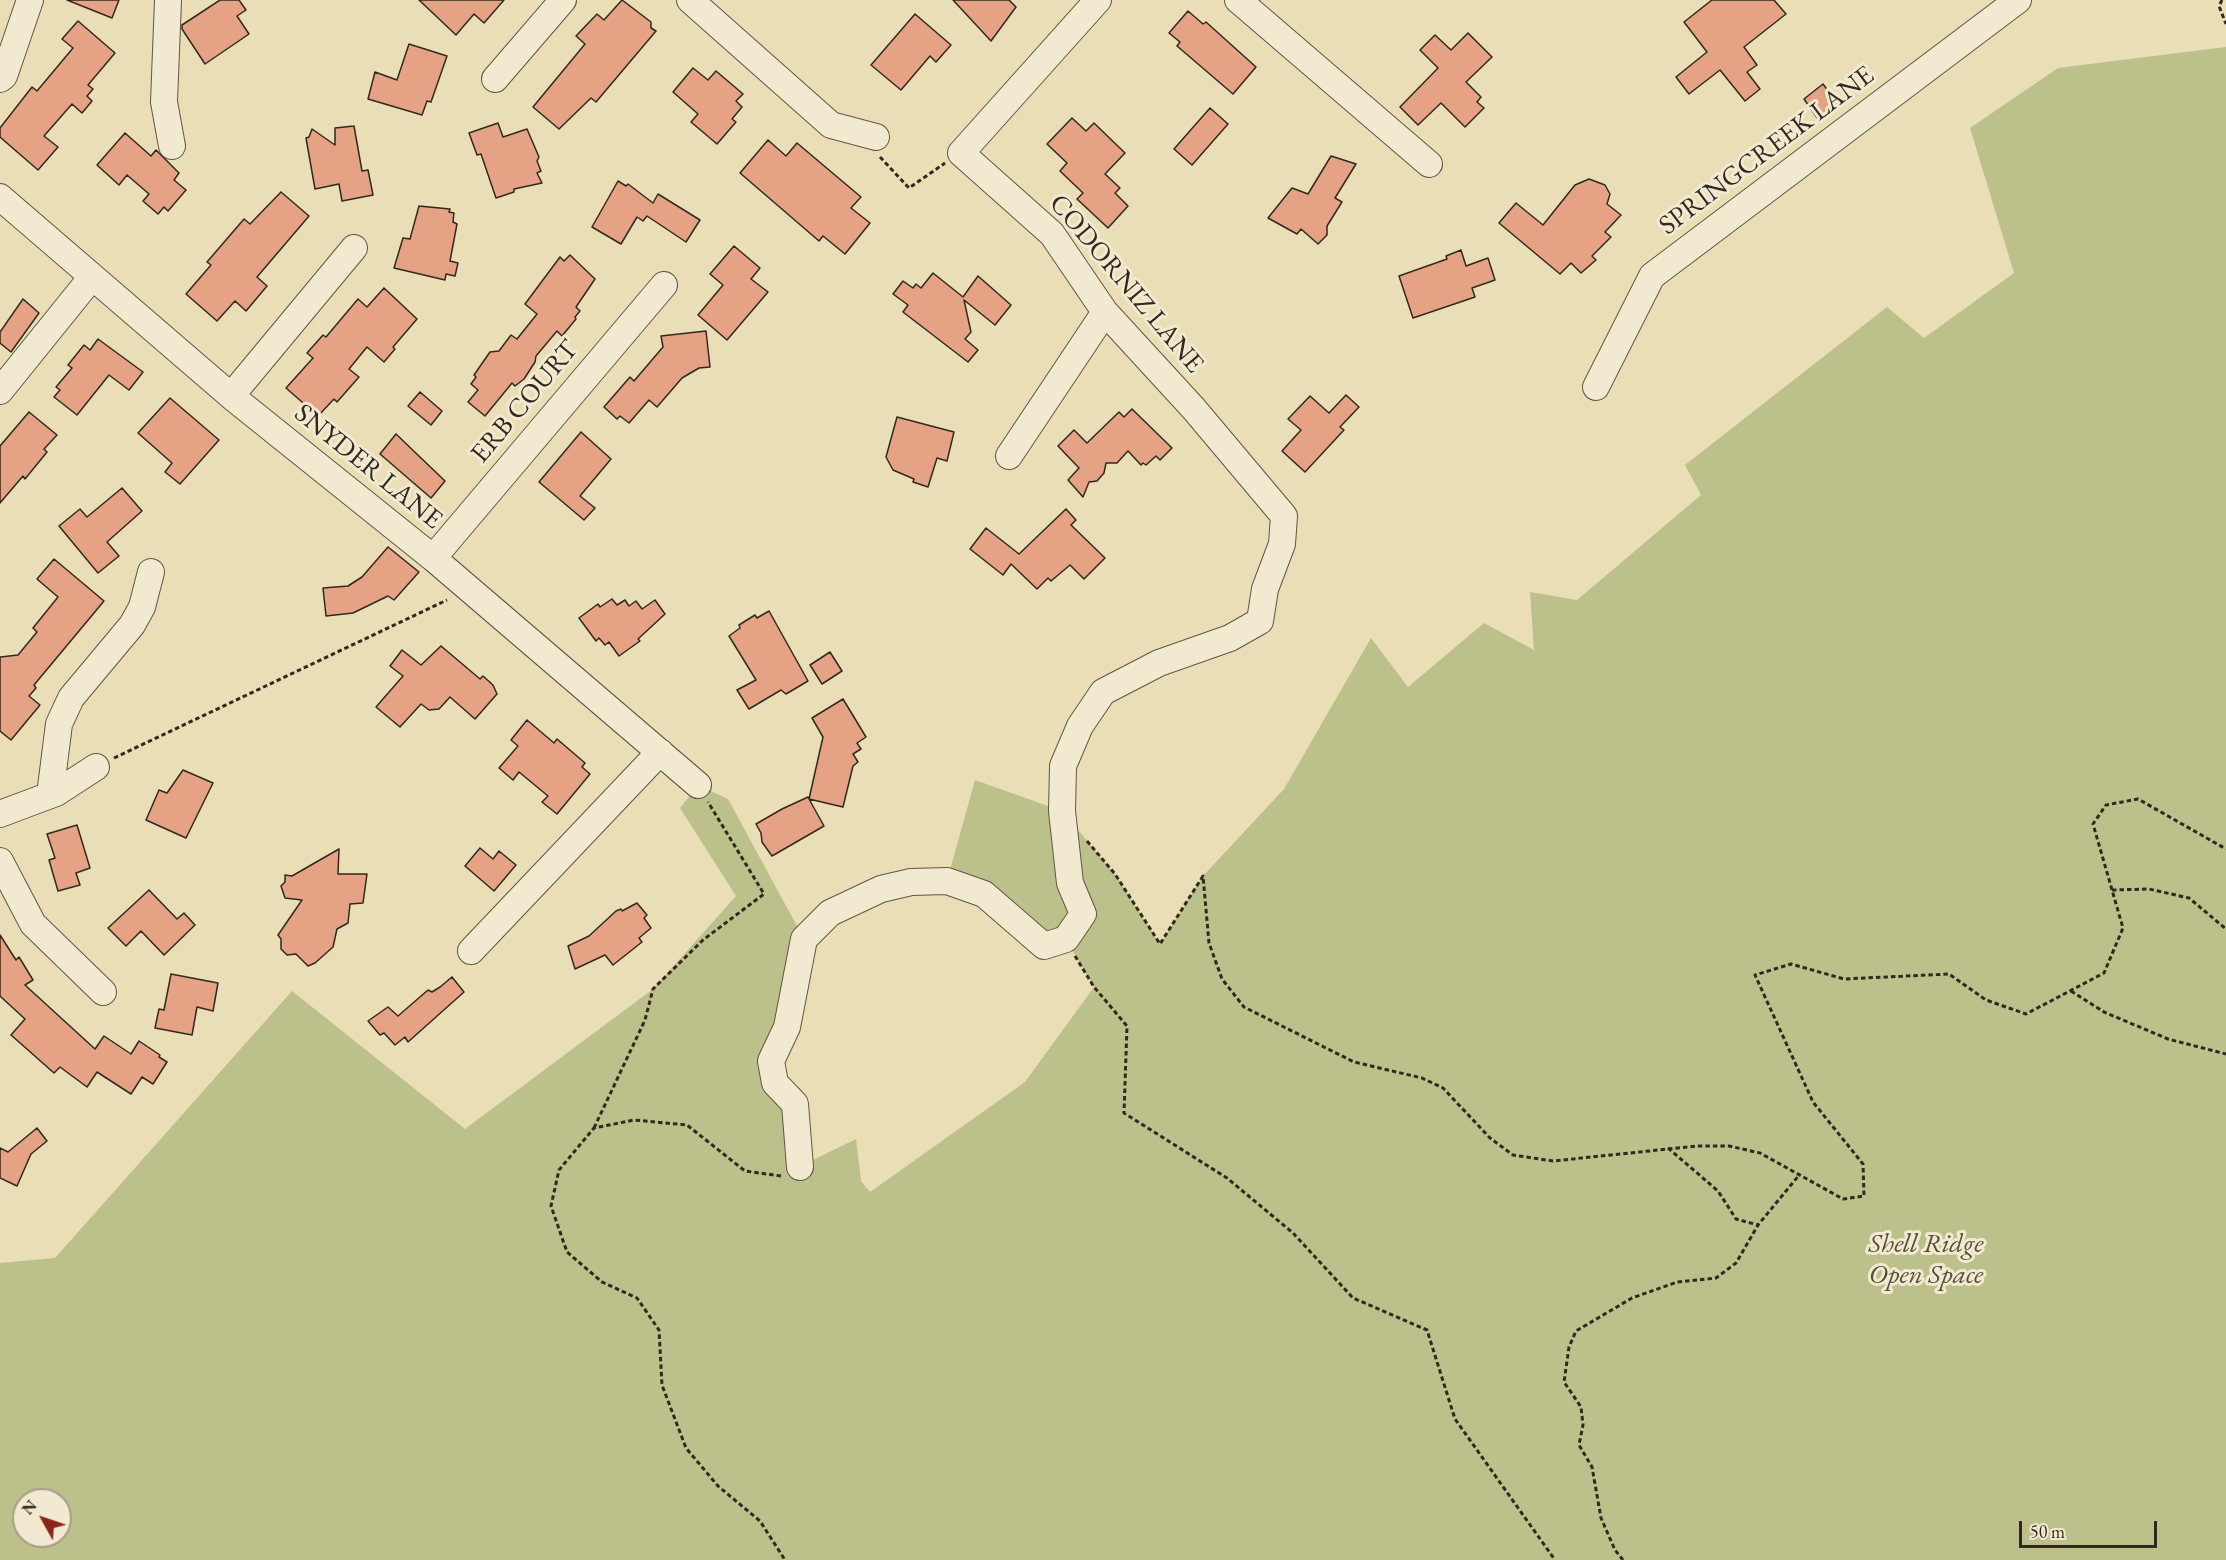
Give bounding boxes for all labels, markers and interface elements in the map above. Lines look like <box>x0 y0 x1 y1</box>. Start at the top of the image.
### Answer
street label: SPRINGCREEK LANE <box>1653 60 1881 242</box>
street label: CODORNIZ LANE <box>1042 188 1210 380</box>
street label: ERB COURT <box>464 334 586 470</box>
street label: SNYDER LANE <box>288 398 448 536</box>
park label: Shell Ridge Open Space <box>1868 1229 1984 1292</box>
north arrow <box>12 1488 72 1548</box>
text: N <box>17 1496 42 1519</box>
scale bar <box>2022 1509 2160 1547</box>
text: 50 m <box>2030 1520 2065 1543</box>

